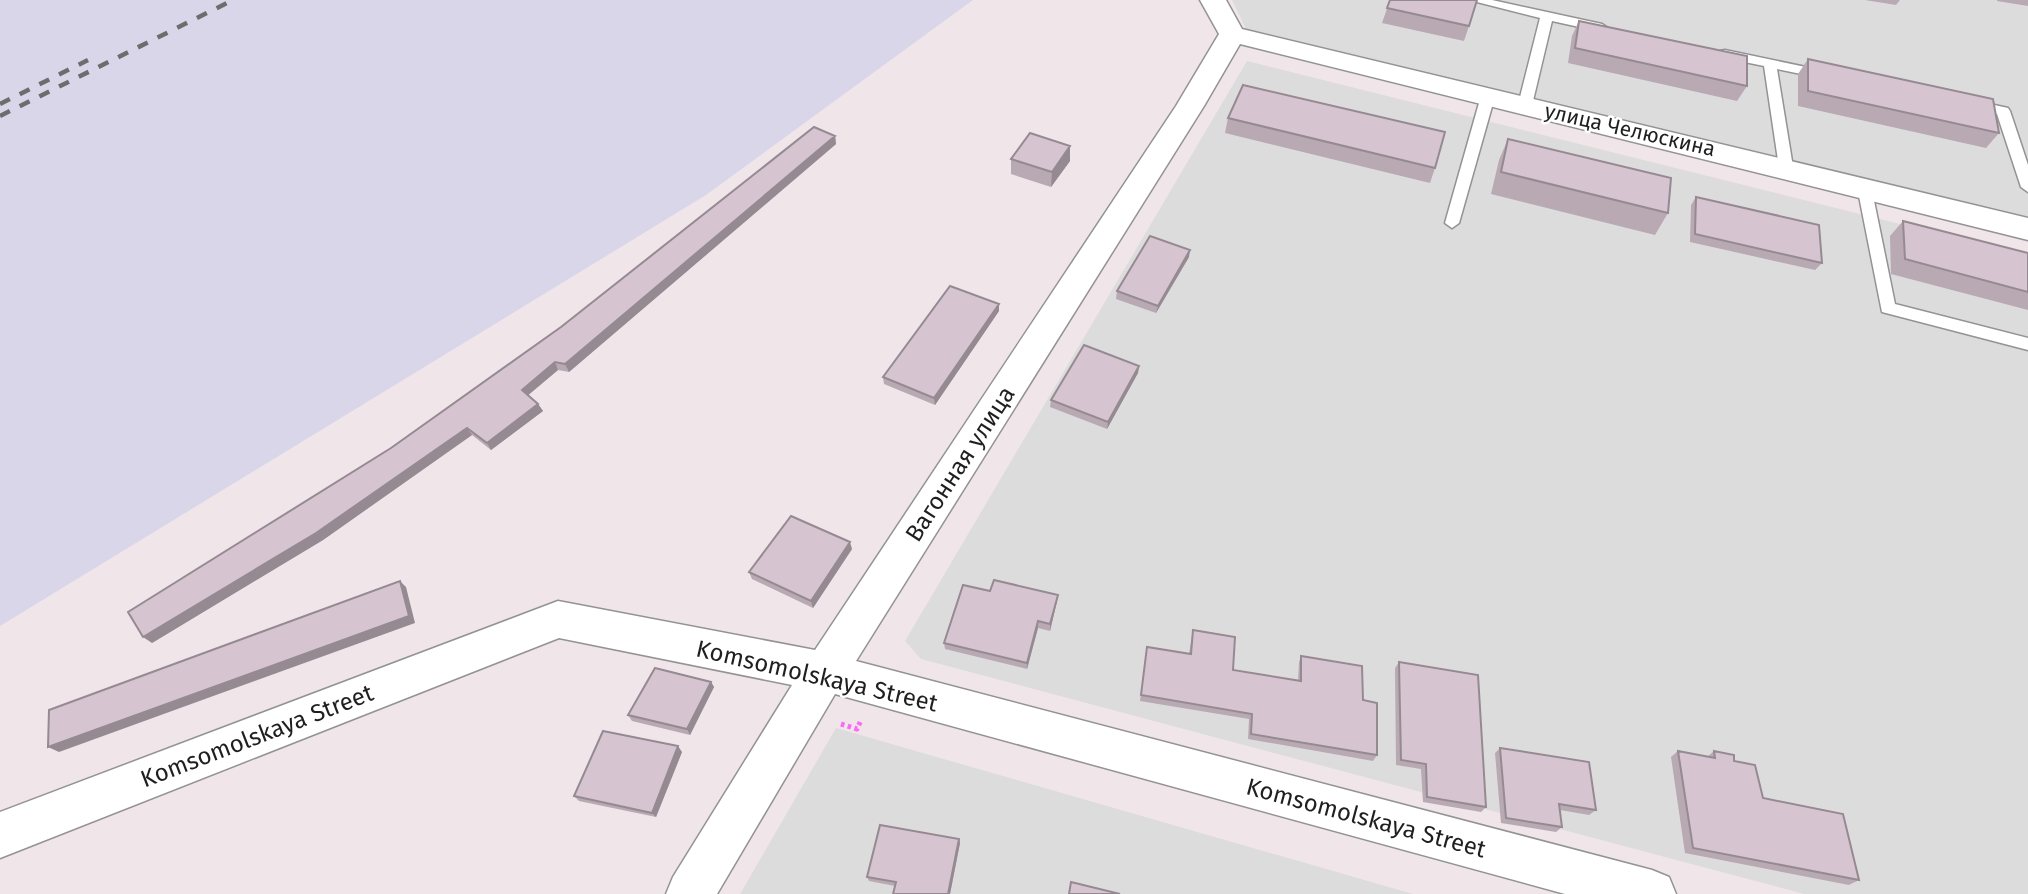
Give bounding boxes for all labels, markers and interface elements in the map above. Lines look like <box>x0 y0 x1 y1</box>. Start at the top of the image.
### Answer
street label: улица Челюскина <box>1542 98 1718 162</box>
street label: Вагонная улица <box>899 381 1021 547</box>
street label: Komsomolskaya Street <box>694 635 941 717</box>
street label: Komsomolskaya Street <box>137 679 378 793</box>
street label: Komsomolskaya Street <box>1243 773 1489 864</box>

